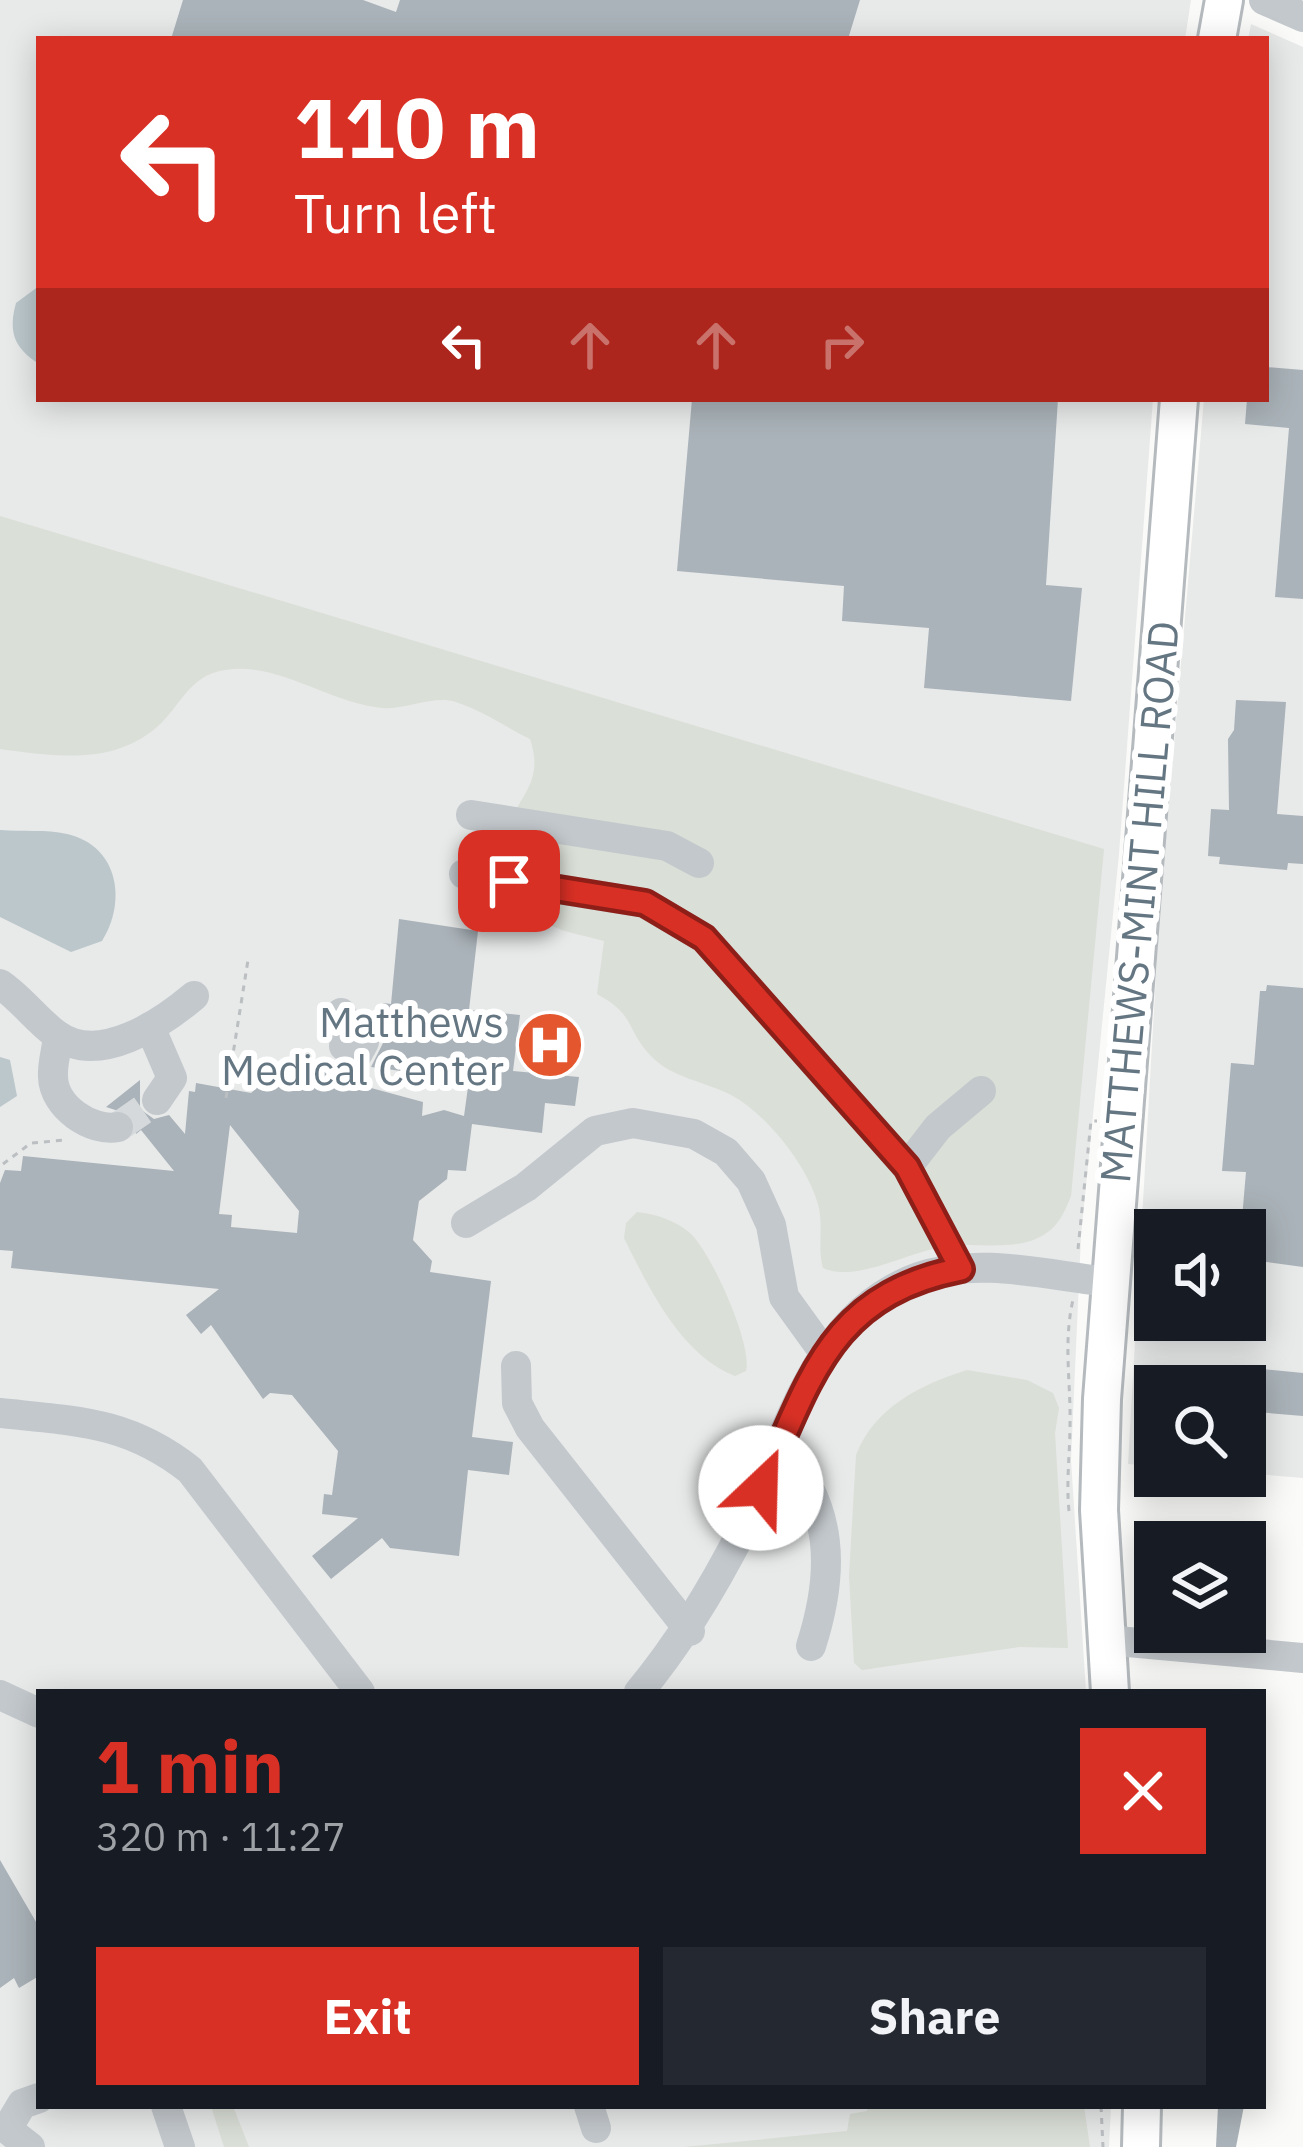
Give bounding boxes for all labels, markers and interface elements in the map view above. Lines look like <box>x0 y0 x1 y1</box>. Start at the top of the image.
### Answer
text: 110 m <box>294 72 540 181</box>
icon: left <box>96 84 252 240</box>
text: Turn left <box>294 178 497 248</box>
icon: left <box>431 312 497 378</box>
icon: ahead <box>557 312 623 378</box>
icon: ahead <box>683 312 749 378</box>
icon: right <box>809 312 875 378</box>
street label: MATTHEWS-MINT HILL ROAD <box>1087 619 1191 1185</box>
pin <box>458 830 560 932</box>
icon: arrive <box>476 848 542 914</box>
place label: Matthews Medical Center <box>221 994 504 1097</box>
hospital icon: Matthews Medical Center <box>515 1010 585 1080</box>
map controls <box>1134 1209 1266 1653</box>
button: sound <box>1134 1209 1266 1341</box>
button: search <box>1134 1365 1266 1497</box>
position arrow <box>698 1425 824 1551</box>
button: layers <box>1134 1521 1266 1653</box>
text: 1 min <box>96 1719 284 1813</box>
button: close <box>1080 1728 1206 1854</box>
text: 320 m · 11:27 <box>96 1811 346 1862</box>
button: Exit <box>96 1947 639 2085</box>
button: Share <box>663 1947 1206 2085</box>

